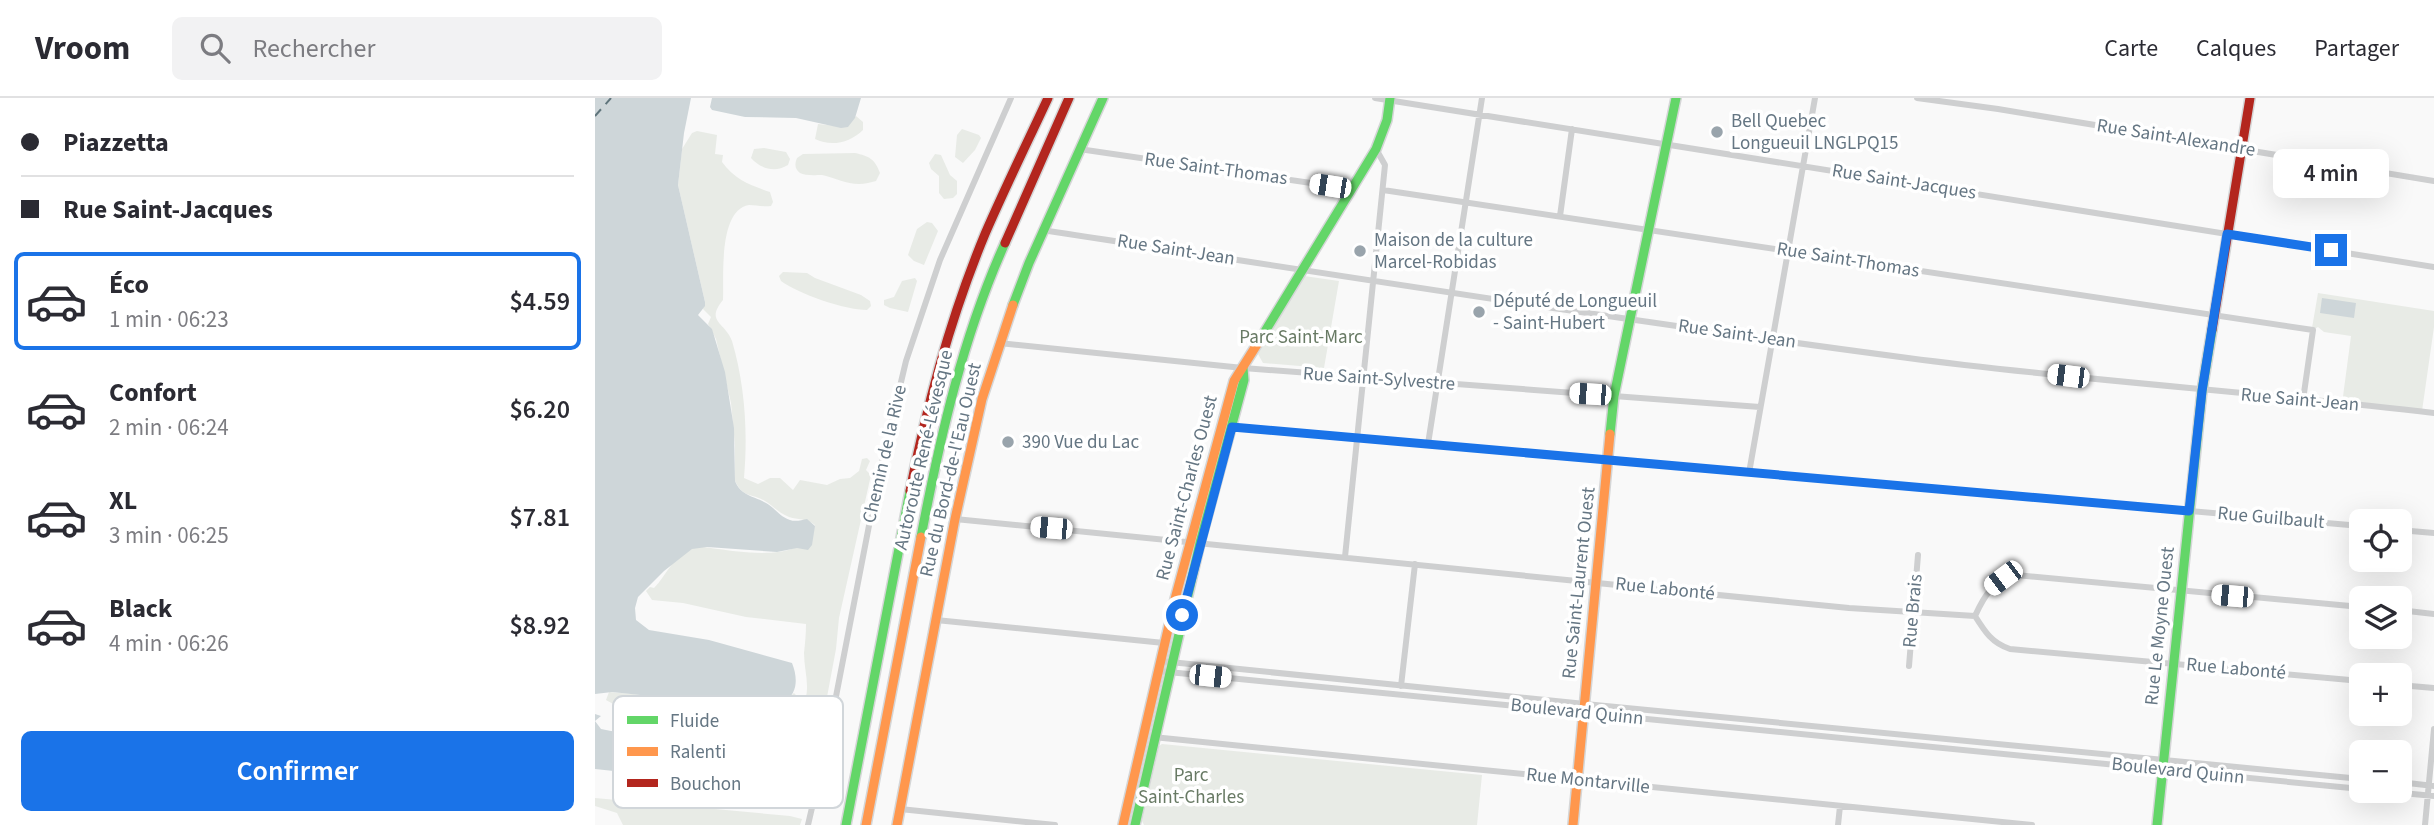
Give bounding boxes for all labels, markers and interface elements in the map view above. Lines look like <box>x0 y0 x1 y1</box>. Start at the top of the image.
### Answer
search box <box>172 17 662 80</box>
text: Vroom <box>35 25 130 72</box>
icon: search <box>196 29 234 67</box>
text: Rechercher <box>252 30 375 67</box>
text: Carte <box>2104 31 2158 66</box>
text: Calques <box>2196 31 2276 66</box>
text: Partager <box>2314 31 2399 66</box>
place label: Bell Quebec Longueuil LNGLPQ15 <box>1731 108 1898 157</box>
street label: Rue Saint-Alexandre <box>2095 112 2257 164</box>
text: Piazzetta <box>63 124 169 161</box>
marker: Bell Quebec Longueuil LNGLPQ15 <box>1709 124 1725 140</box>
street label: Rue Saint-Thomas <box>1143 146 1289 192</box>
callout: 4 min <box>2273 149 2389 198</box>
street label: Rue Saint-Jacques <box>1830 157 1978 207</box>
text: 4 min <box>2304 157 2358 190</box>
car <box>1308 172 1353 200</box>
text: Rue Saint-Jacques <box>63 191 273 228</box>
street label: Rue Saint-Jean <box>1115 227 1237 273</box>
place label: Maison de la culture Marcel-Robidas <box>1374 227 1533 276</box>
route end <box>2315 234 2347 266</box>
street label: Rue Saint-Thomas <box>1775 235 1921 285</box>
marker: Maison de la culture Marcel-Robidas <box>1352 243 1368 259</box>
text: Éco <box>109 266 149 303</box>
icon: car <box>25 270 88 333</box>
text: $4.59 <box>509 283 570 320</box>
place label: Député de Longueuil - Saint-Hubert <box>1493 288 1657 337</box>
text: 1 min · 06:23 <box>109 303 229 336</box>
marker: Député de Longueuil - Saint-Hubert <box>1471 304 1487 320</box>
street label: Rue Saint-Jean <box>1676 312 1798 356</box>
park label: Parc Saint-Marc <box>1239 324 1363 351</box>
street label: Autoroute René-Lévesque <box>888 347 960 553</box>
street label: Rue du Bord-de-l'Eau Ouest <box>913 360 989 580</box>
street label: Rue Saint-Sylvestre <box>1302 360 1456 398</box>
car <box>2046 363 2091 389</box>
text: Confort <box>109 374 197 411</box>
icon: car <box>25 378 88 441</box>
street label: Rue Saint-Jean <box>2240 381 2360 419</box>
street label: Chemin de la Rive <box>856 382 914 526</box>
car <box>1569 382 1612 406</box>
text: $6.20 <box>509 391 570 428</box>
street label: Rue Saint-Charles Ouest <box>1149 392 1225 584</box>
text: 2 min · 06:24 <box>109 411 229 444</box>
place label: 390 Vue du Lac <box>1022 429 1139 456</box>
marker: 390 Vue du Lac <box>1000 434 1016 450</box>
text: XL <box>109 482 137 519</box>
street label: Rue Saint-Laurent Ouest <box>1555 485 1603 680</box>
icon: car <box>25 486 88 549</box>
text: $7.81 <box>509 499 570 536</box>
street label: Rue Guilbault <box>2216 500 2326 536</box>
map controls <box>2349 509 2412 803</box>
button: locate <box>2349 509 2412 572</box>
car <box>1030 516 1073 540</box>
text: 3 min · 06:25 <box>109 519 229 552</box>
street label: Rue Le Moyne Ouest <box>2138 545 2182 707</box>
car <box>1980 557 2027 599</box>
street label: Rue Labonté <box>1614 570 1716 608</box>
street label: Rue Brais <box>1896 573 1930 649</box>
car <box>2211 584 2254 608</box>
button: layers <box>2349 586 2412 649</box>
text: Black <box>109 590 172 627</box>
icon: car <box>25 594 88 657</box>
route start <box>1166 599 1198 631</box>
text: $8.92 <box>509 607 570 644</box>
text: 4 min · 06:26 <box>109 627 229 660</box>
street label: Rue Labonté <box>2185 651 2287 687</box>
car <box>1189 663 1232 689</box>
button: + <box>2349 663 2412 726</box>
street label: Boulevard Quinn <box>1509 692 1645 732</box>
legend <box>613 696 843 808</box>
text: Fluide <box>670 708 719 735</box>
button: Confirmer <box>21 731 574 811</box>
text: Ralenti <box>670 739 726 766</box>
button: − <box>2349 740 2412 803</box>
street label: Boulevard Quinn <box>2110 751 2246 791</box>
street label: Rue Montarville <box>1525 761 1651 801</box>
park label: Parc Saint-Charles <box>1138 762 1244 811</box>
text: Bouchon <box>670 771 742 798</box>

